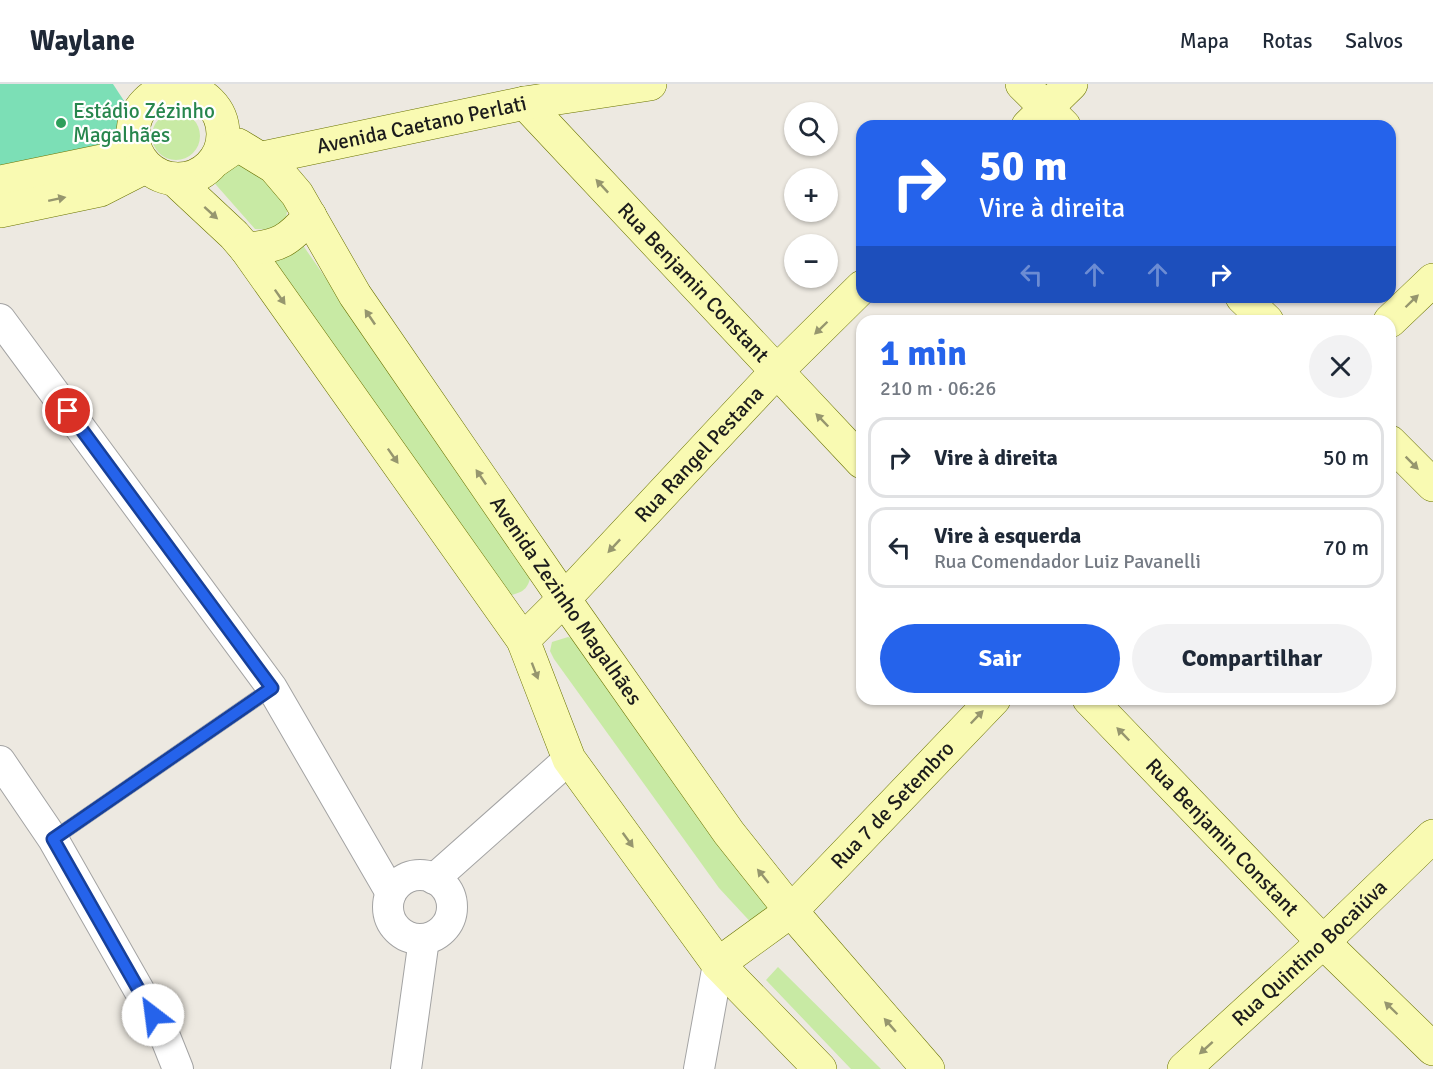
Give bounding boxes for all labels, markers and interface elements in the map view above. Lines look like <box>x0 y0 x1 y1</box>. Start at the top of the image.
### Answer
text: Waylane <box>30 24 135 58</box>
text: Mapa <box>1180 28 1229 54</box>
text: Rotas <box>1262 28 1312 54</box>
text: Salvos <box>1345 28 1403 54</box>
street label: Avenida Caetano Perlati <box>314 90 529 159</box>
place label: Estádio Zézinho Magalhães <box>73 98 215 148</box>
map controls <box>784 102 838 288</box>
button: search <box>784 102 838 156</box>
marker: Estádio Zézinho Magalhães <box>54 116 68 130</box>
text: 50 m <box>979 141 1068 192</box>
icon: right <box>880 144 958 222</box>
button: + <box>784 168 838 222</box>
one-way arrow <box>596 179 610 193</box>
text: Vire à direita <box>979 192 1125 225</box>
one-way arrow <box>48 194 67 203</box>
street label: Rua Benjamin Constant <box>612 197 775 368</box>
one-way arrow <box>204 206 218 220</box>
button: − <box>784 234 838 288</box>
icon: left <box>1015 258 1048 291</box>
icon: ahead <box>1078 258 1111 291</box>
icon: ahead <box>1141 258 1174 291</box>
icon: right <box>1204 258 1237 291</box>
one-way arrow <box>274 289 286 305</box>
one-way arrow <box>1404 294 1418 308</box>
one-way arrow <box>364 309 376 325</box>
one-way arrow <box>814 321 828 335</box>
text: 1 min <box>880 331 967 376</box>
button: close <box>1309 335 1372 398</box>
text: 210 m · 06:26 <box>880 376 996 401</box>
street label: Rua Rangel Pestana <box>629 381 769 528</box>
pin <box>42 385 93 436</box>
icon: arrive <box>51 394 84 427</box>
one-way arrow <box>816 413 829 428</box>
icon: right <box>883 441 916 474</box>
text: Vire à direita <box>934 444 1058 471</box>
text: 50 m <box>1323 444 1369 471</box>
one-way arrow <box>387 448 399 464</box>
one-way arrow <box>1404 456 1418 470</box>
one-way arrow <box>475 470 487 486</box>
street label: Avenida Zezinho Magalhães <box>484 491 648 710</box>
text: Vire à esquerda <box>934 522 1081 549</box>
icon: left <box>883 531 916 564</box>
text: 70 m <box>1323 534 1369 561</box>
one-way arrow <box>608 538 621 553</box>
text: Rua Comendador Luiz Pavanelli <box>934 549 1201 574</box>
button: Sair <box>880 624 1120 693</box>
button: Compartilhar <box>1132 624 1372 693</box>
one-way arrow <box>530 662 540 680</box>
one-way arrow <box>969 711 983 725</box>
one-way arrow <box>1116 726 1130 741</box>
street label: Rua 7 de Setembro <box>825 736 960 874</box>
street label: Rua Benjamin Constant <box>1140 753 1304 922</box>
one-way arrow <box>622 832 634 848</box>
one-way arrow <box>758 869 770 884</box>
street label: Rua Quintino Bocaiúva <box>1227 874 1393 1032</box>
position arrow <box>121 983 185 1047</box>
one-way arrow <box>1385 1002 1399 1016</box>
one-way arrow <box>883 1017 896 1033</box>
one-way arrow <box>1199 1041 1214 1055</box>

